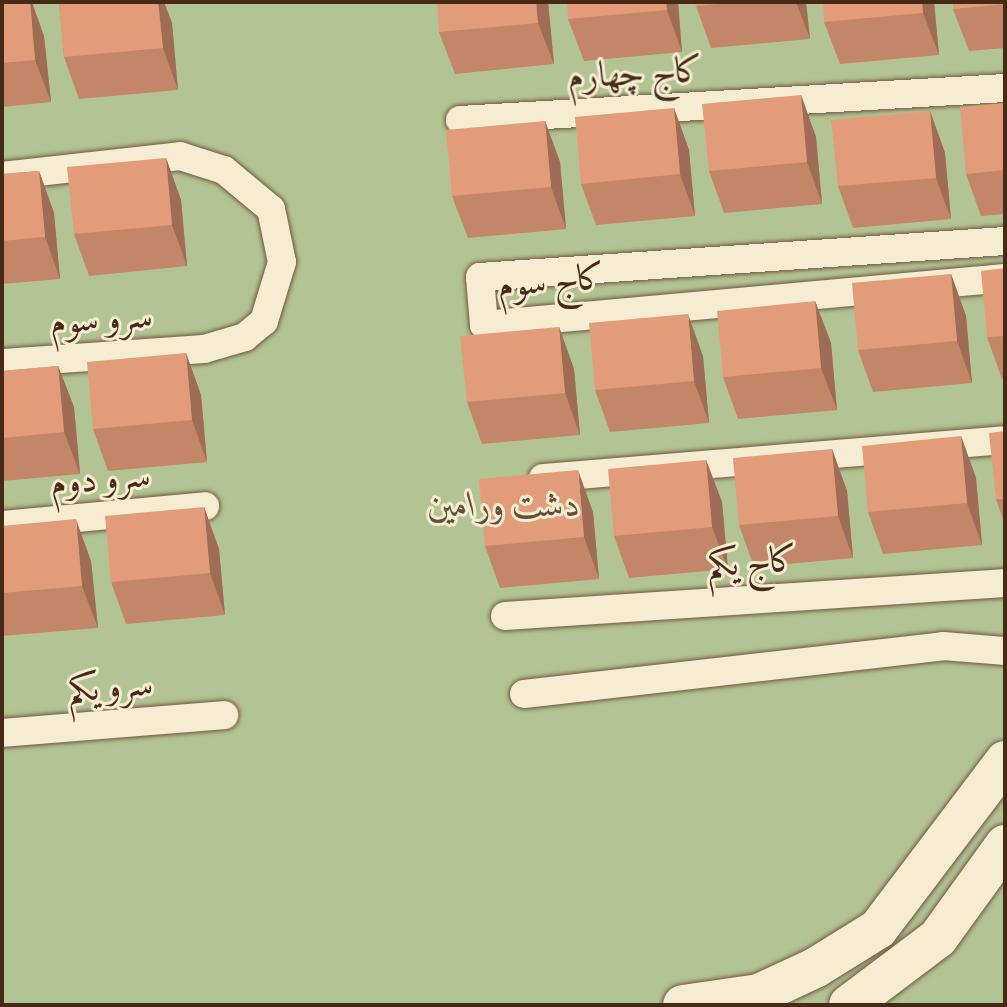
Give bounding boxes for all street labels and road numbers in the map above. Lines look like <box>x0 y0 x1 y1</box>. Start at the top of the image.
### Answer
street label: کاج چهارم <box>566 47 704 97</box>
street label: کاج سوم <box>495 254 607 306</box>
street label: سرو سوم <box>48 293 154 343</box>
street label: سرو دوم <box>48 452 152 504</box>
street label: کاج یکم <box>705 536 799 586</box>
street label: سرو یکم <box>65 661 155 711</box>

